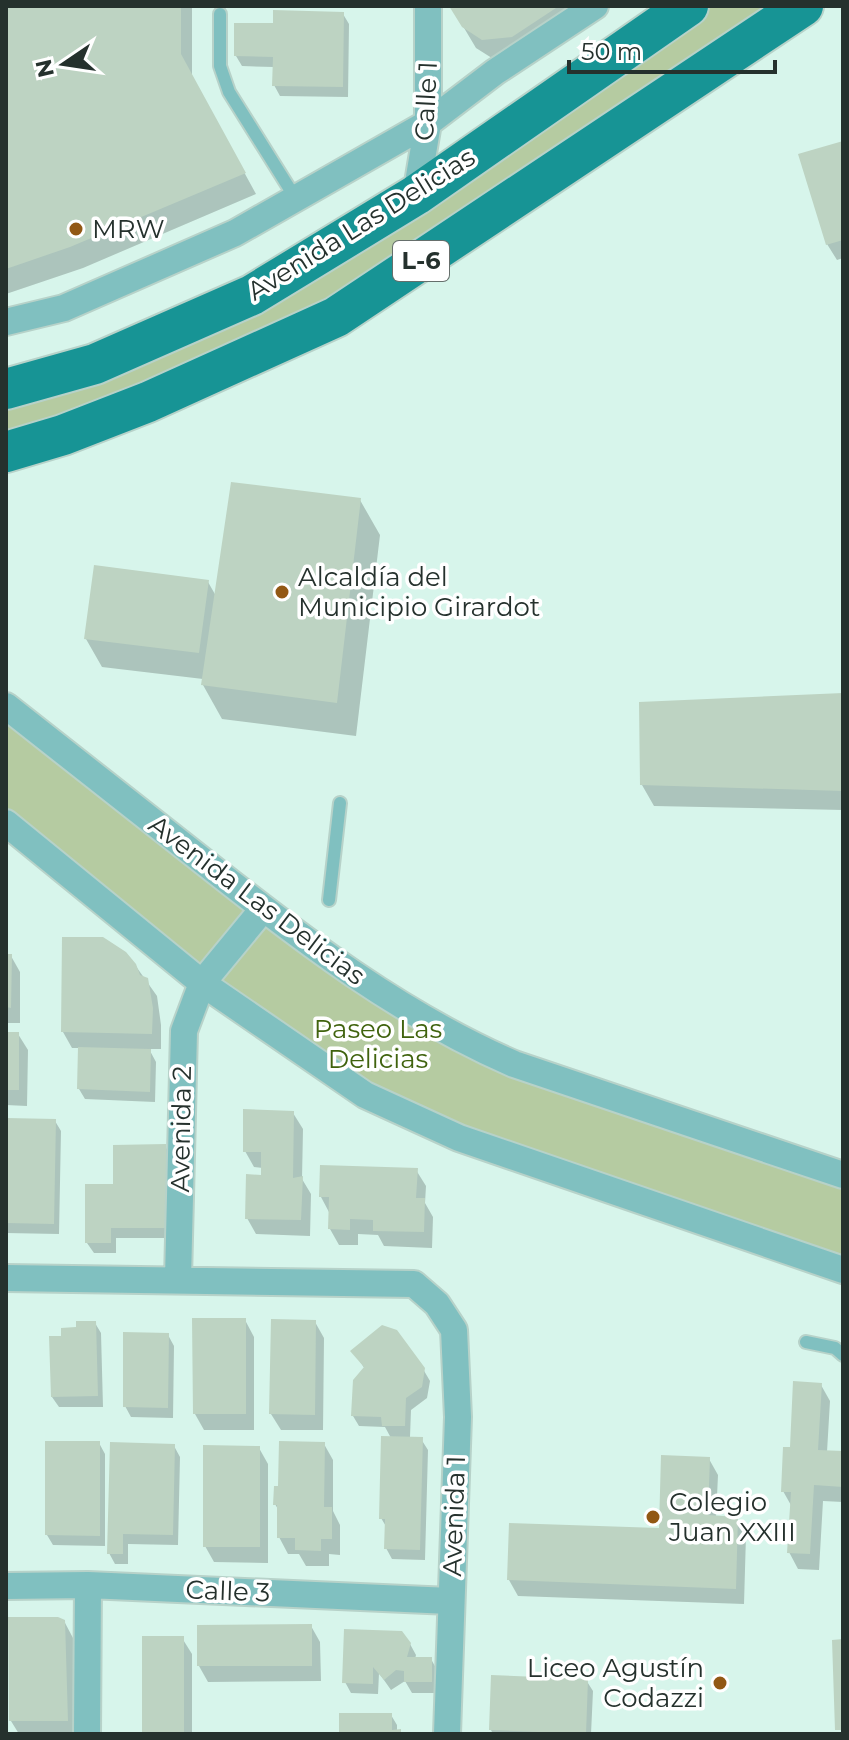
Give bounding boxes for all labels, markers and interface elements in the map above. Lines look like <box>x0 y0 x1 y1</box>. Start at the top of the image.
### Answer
north arrow <box>24 24 104 104</box>
scale bar <box>569 24 775 74</box>
text: 50 m <box>581 37 642 66</box>
text: N <box>30 57 60 80</box>
street label: Calle 1 <box>408 60 444 142</box>
street label: Avenida Las Delicias <box>241 141 481 307</box>
place label: MRW <box>92 213 165 245</box>
marker: MRW <box>67 220 85 238</box>
road number: L-6 <box>393 241 449 281</box>
place label: Alcaldía del Municipio Girardot <box>298 561 540 623</box>
marker: Alcaldía del Municipio Girardot <box>273 583 291 601</box>
street label: Avenida Las Delicias <box>143 808 371 992</box>
park label: Paseo Las Delicias <box>314 1013 442 1075</box>
street label: Avenida 2 <box>164 1065 198 1193</box>
street label: Avenida 1 <box>436 1455 472 1577</box>
place label: Colegio Juan XXIII <box>668 1486 796 1548</box>
marker: Colegio Juan XXIII <box>644 1508 662 1526</box>
street label: Calle 3 <box>185 1574 271 1608</box>
place label: Liceo Agustín Codazzi <box>527 1652 704 1714</box>
marker: Liceo Agustín Codazzi <box>711 1674 729 1692</box>

